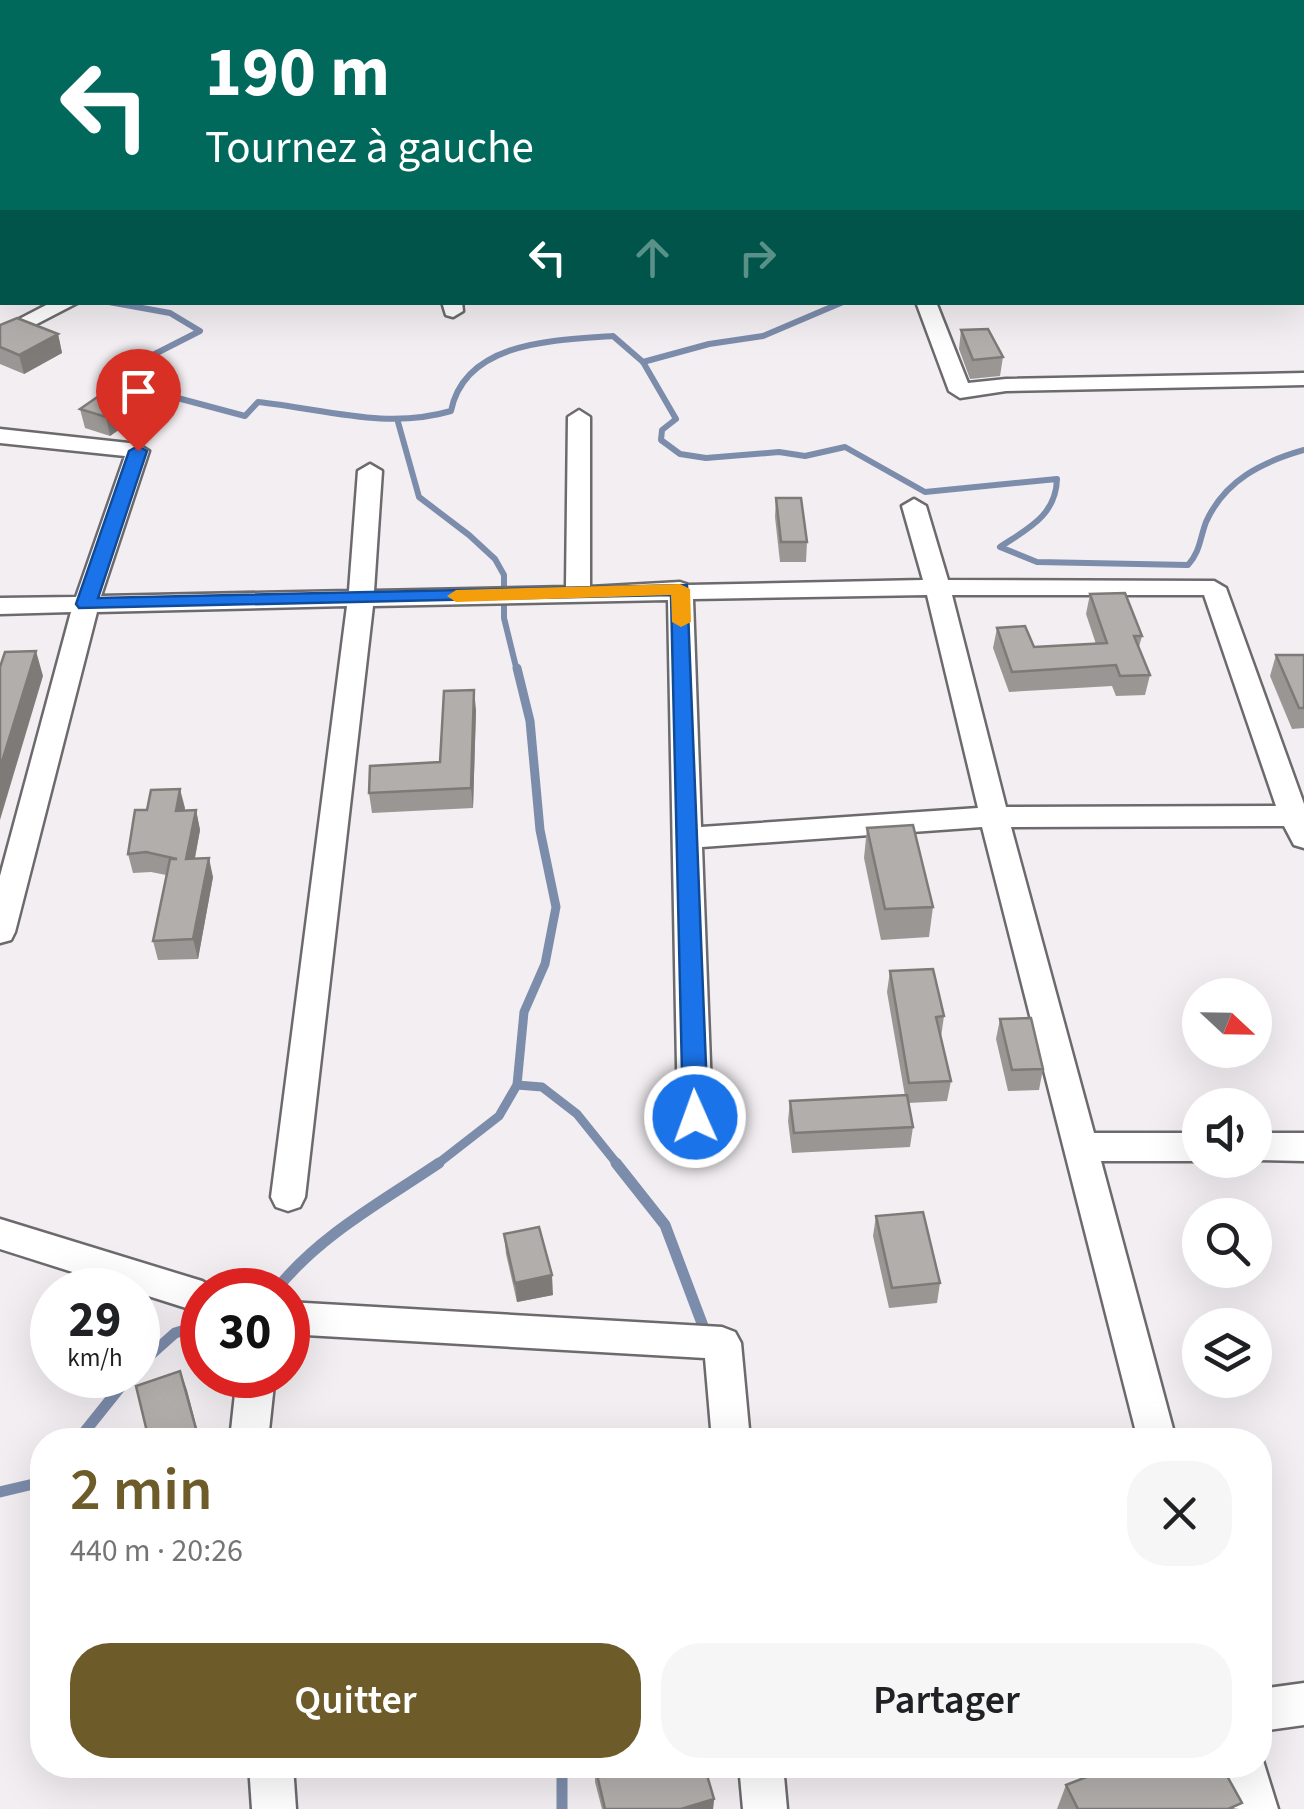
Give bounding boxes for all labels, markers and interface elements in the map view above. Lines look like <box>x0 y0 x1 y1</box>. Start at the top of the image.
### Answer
text: 190 m <box>205 23 390 123</box>
icon: left <box>40 40 170 170</box>
text: Tournez à gauche <box>205 116 534 180</box>
icon: left <box>520 230 575 285</box>
icon: ahead <box>625 230 680 285</box>
icon: right <box>730 230 785 285</box>
pin <box>96 349 181 452</box>
icon: arrive <box>111 364 166 419</box>
north arrow <box>1182 978 1272 1068</box>
map controls <box>1182 978 1272 1398</box>
position arrow <box>643 1065 747 1169</box>
button: sound <box>1182 1088 1272 1178</box>
button: search <box>1182 1198 1272 1288</box>
speed limit sign: 30 <box>180 1268 310 1398</box>
text: 29 <box>69 1285 121 1356</box>
button: layers <box>1182 1308 1272 1398</box>
text: km/h <box>67 1340 123 1376</box>
text: 2 min <box>70 1448 213 1533</box>
button: close <box>1127 1461 1232 1566</box>
text: 440 m · 20:26 <box>70 1528 243 1574</box>
button: Quitter <box>70 1643 641 1758</box>
button: Partager <box>661 1643 1232 1758</box>

